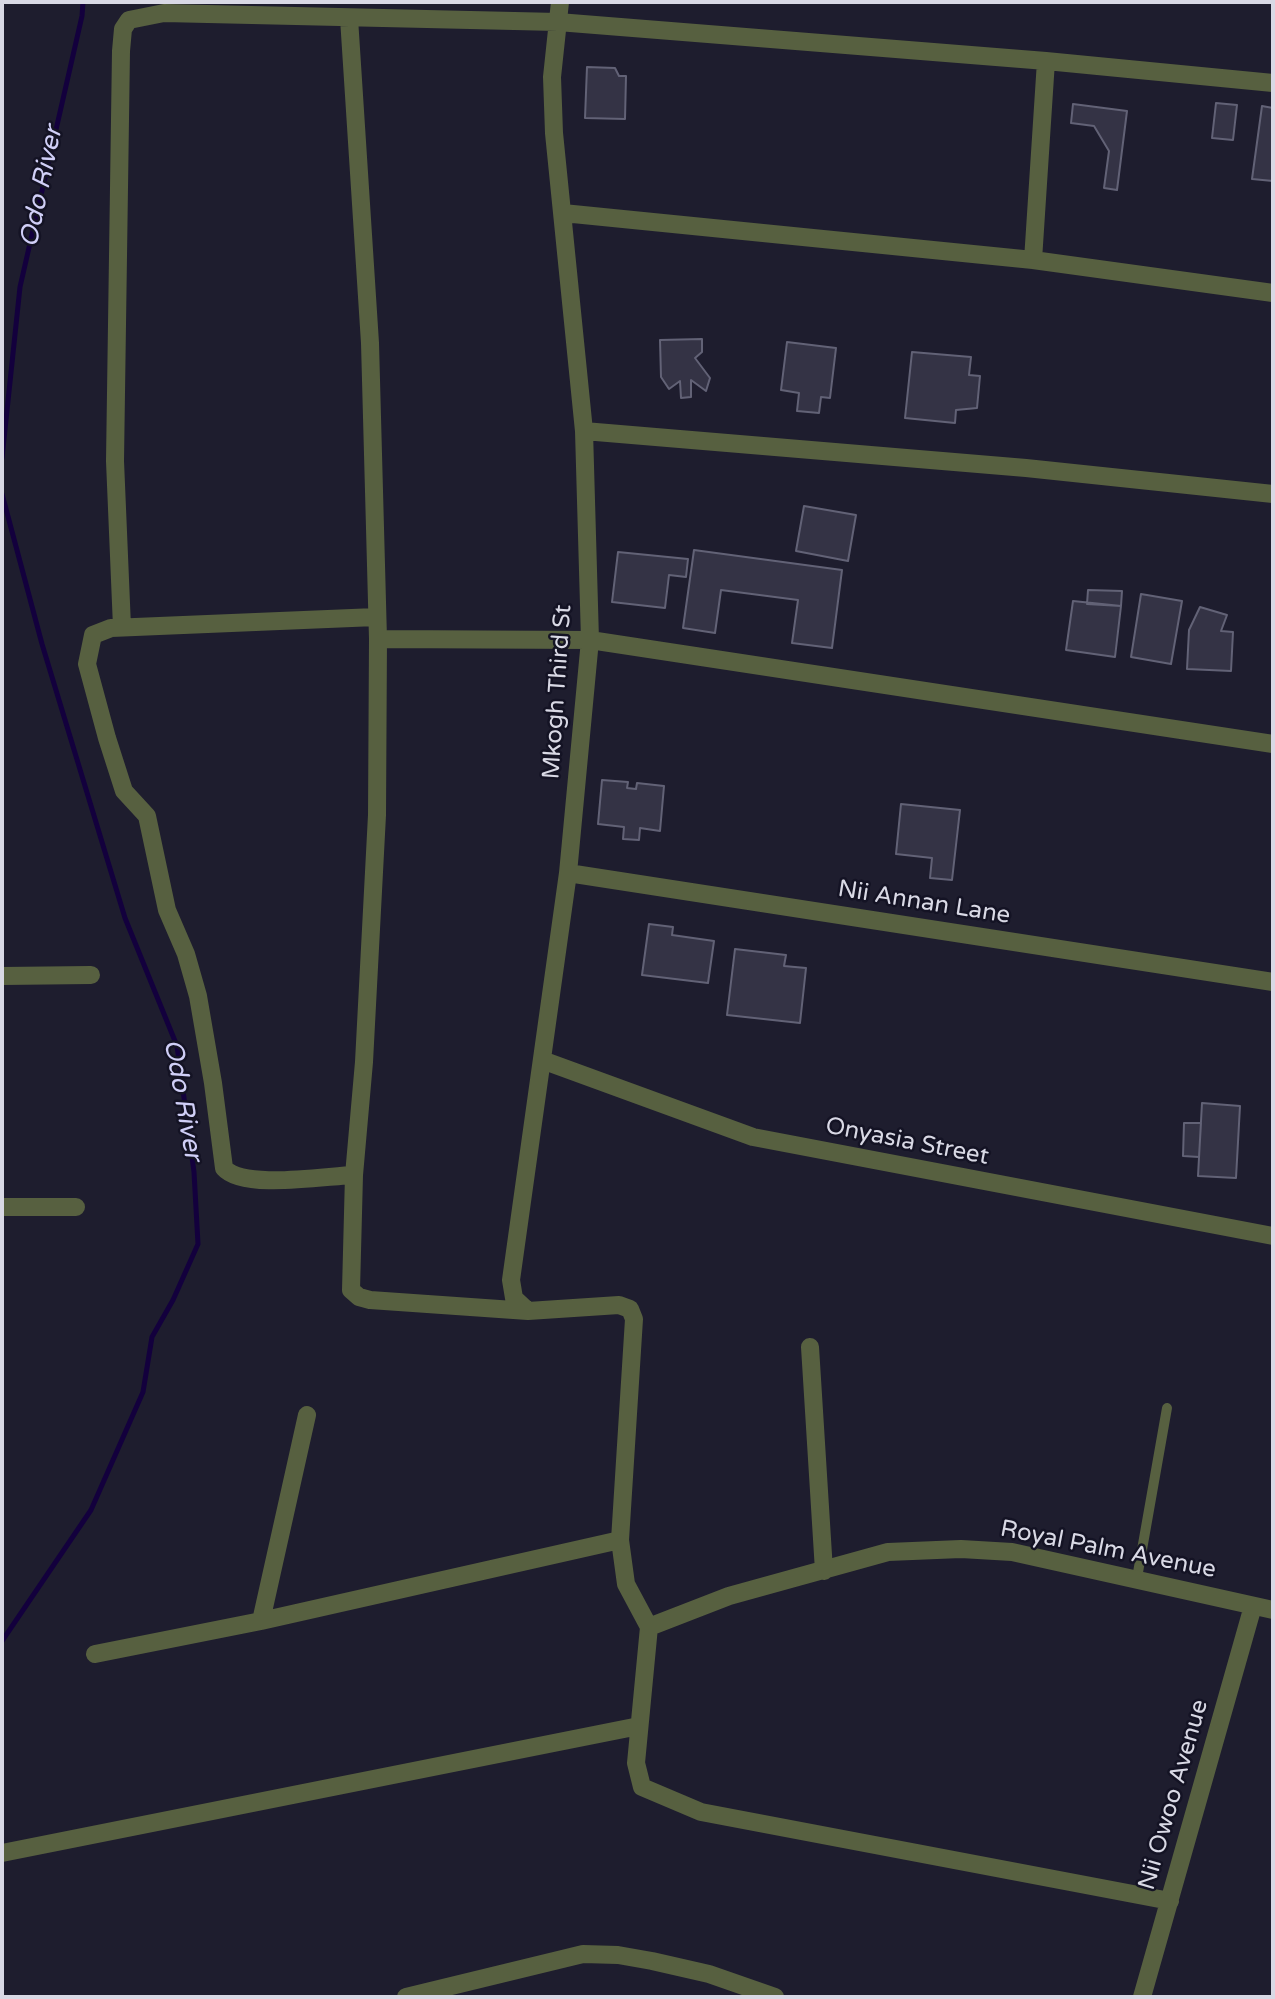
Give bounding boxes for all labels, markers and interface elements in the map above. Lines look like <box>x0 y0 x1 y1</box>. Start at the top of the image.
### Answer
water label: Odo River <box>14 124 70 250</box>
street label: Mkogh Third St <box>538 604 578 780</box>
street label: Nii Annan Lane <box>836 875 1012 931</box>
water label: Odo River <box>156 1037 208 1163</box>
street label: Onyasia Street <box>823 1112 991 1172</box>
street label: Royal Palm Avenue <box>998 1515 1218 1585</box>
street label: Nii Owoo Avenue <box>1133 1696 1215 1894</box>

